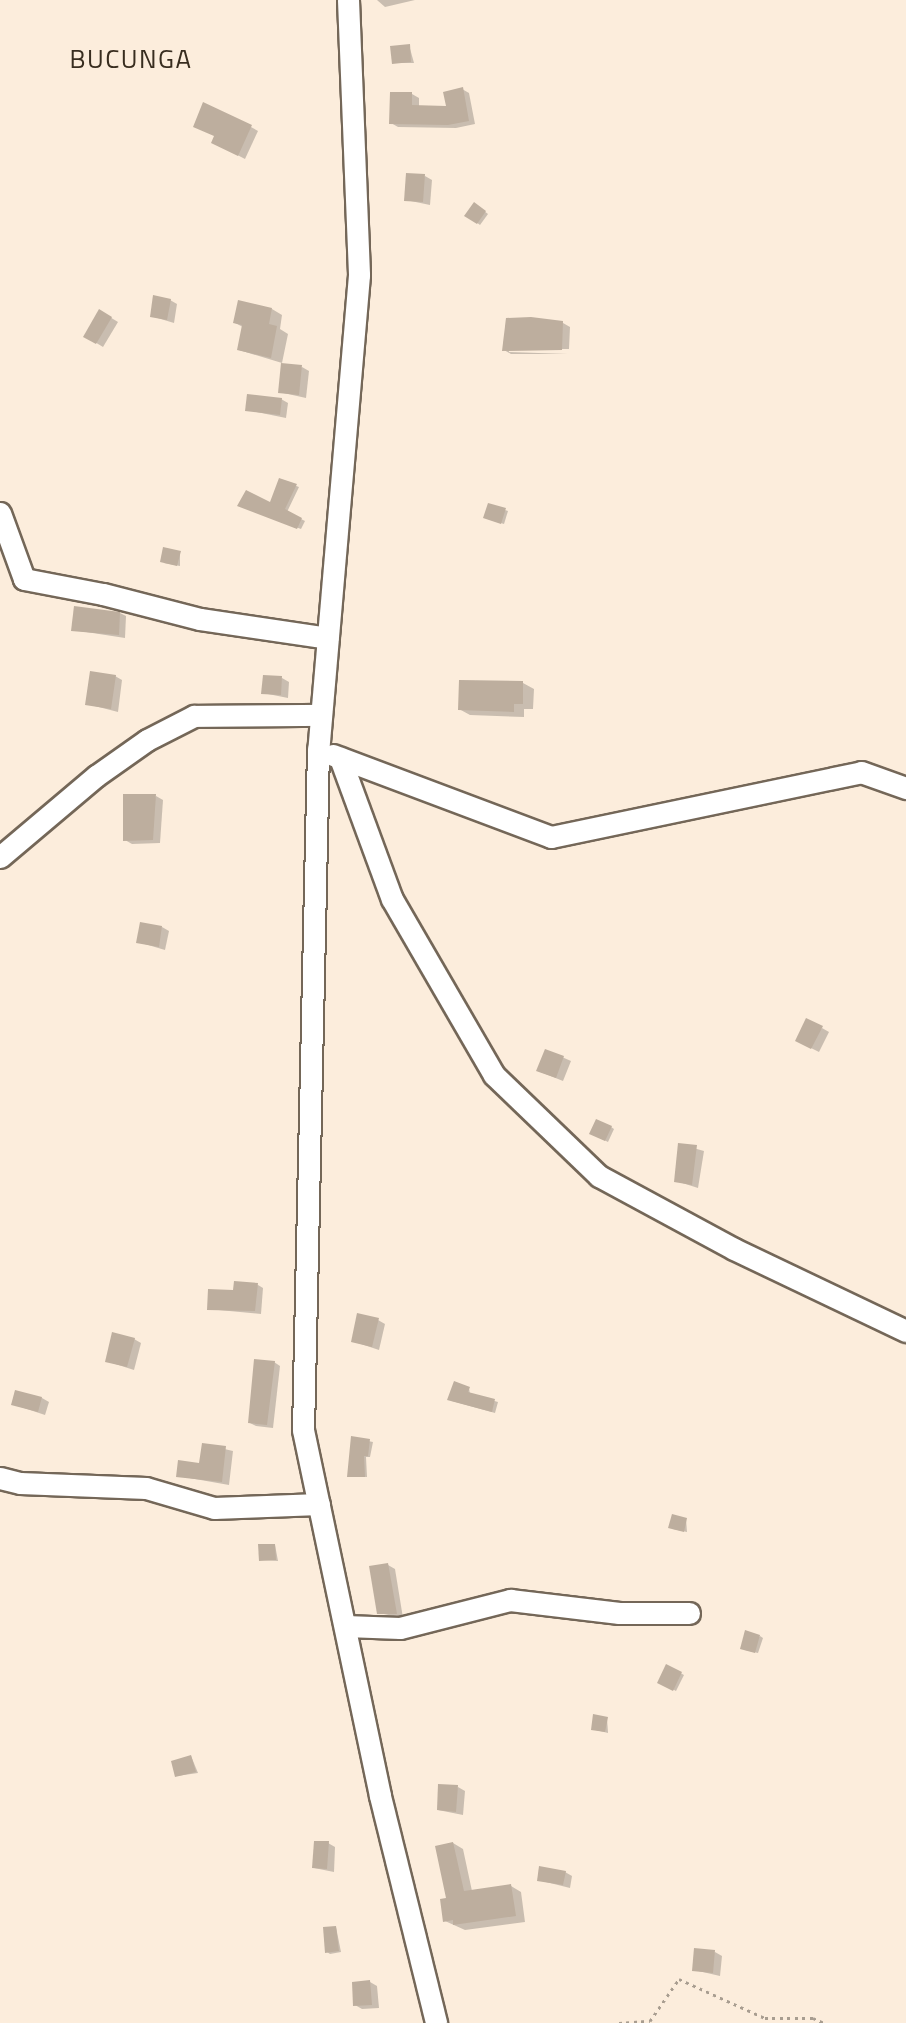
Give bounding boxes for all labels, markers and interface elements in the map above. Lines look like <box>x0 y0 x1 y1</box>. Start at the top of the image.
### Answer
district label: BUCUNGA <box>69 43 193 75</box>

